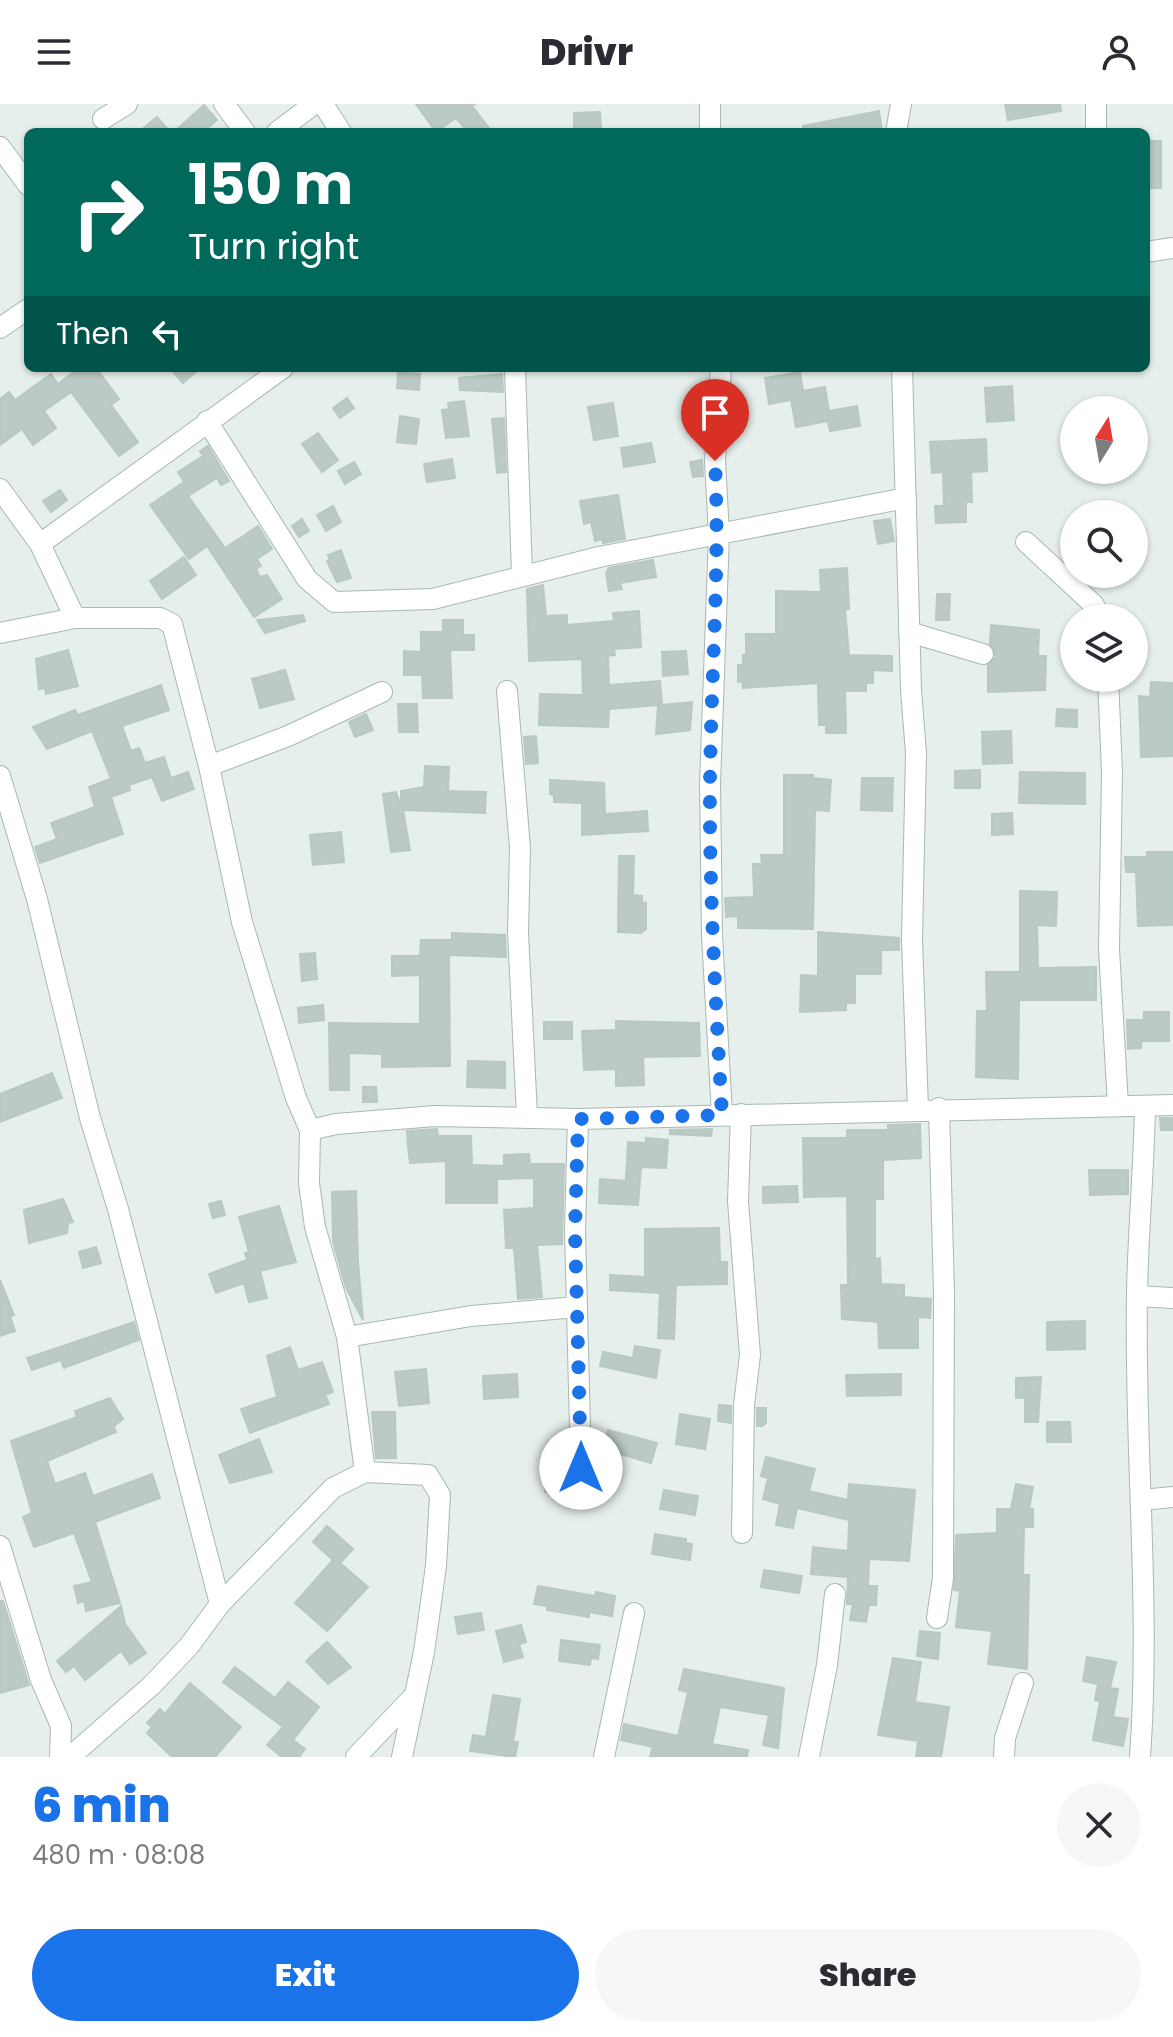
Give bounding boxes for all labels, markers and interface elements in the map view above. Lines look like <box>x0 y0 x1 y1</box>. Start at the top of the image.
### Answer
text: Drivr <box>540 27 633 78</box>
icon: menu <box>32 30 76 74</box>
icon: person <box>1097 30 1141 74</box>
text: 150 m <box>188 145 353 224</box>
icon: right <box>56 160 160 264</box>
text: Turn right <box>188 221 359 272</box>
text: Then <box>56 312 129 355</box>
icon: left <box>145 312 189 356</box>
pin <box>681 379 749 461</box>
icon: arrive <box>693 391 737 435</box>
north arrow <box>1060 396 1148 484</box>
map controls <box>1060 396 1148 692</box>
button: search <box>1060 500 1148 588</box>
button: layers <box>1060 604 1148 692</box>
position arrow <box>539 1426 623 1510</box>
text: 6 min <box>32 1772 171 1839</box>
button: close <box>1057 1783 1141 1867</box>
text: 480 m · 08:08 <box>32 1837 205 1873</box>
button: Exit <box>32 1929 579 2021</box>
button: Share <box>595 1929 1141 2021</box>

